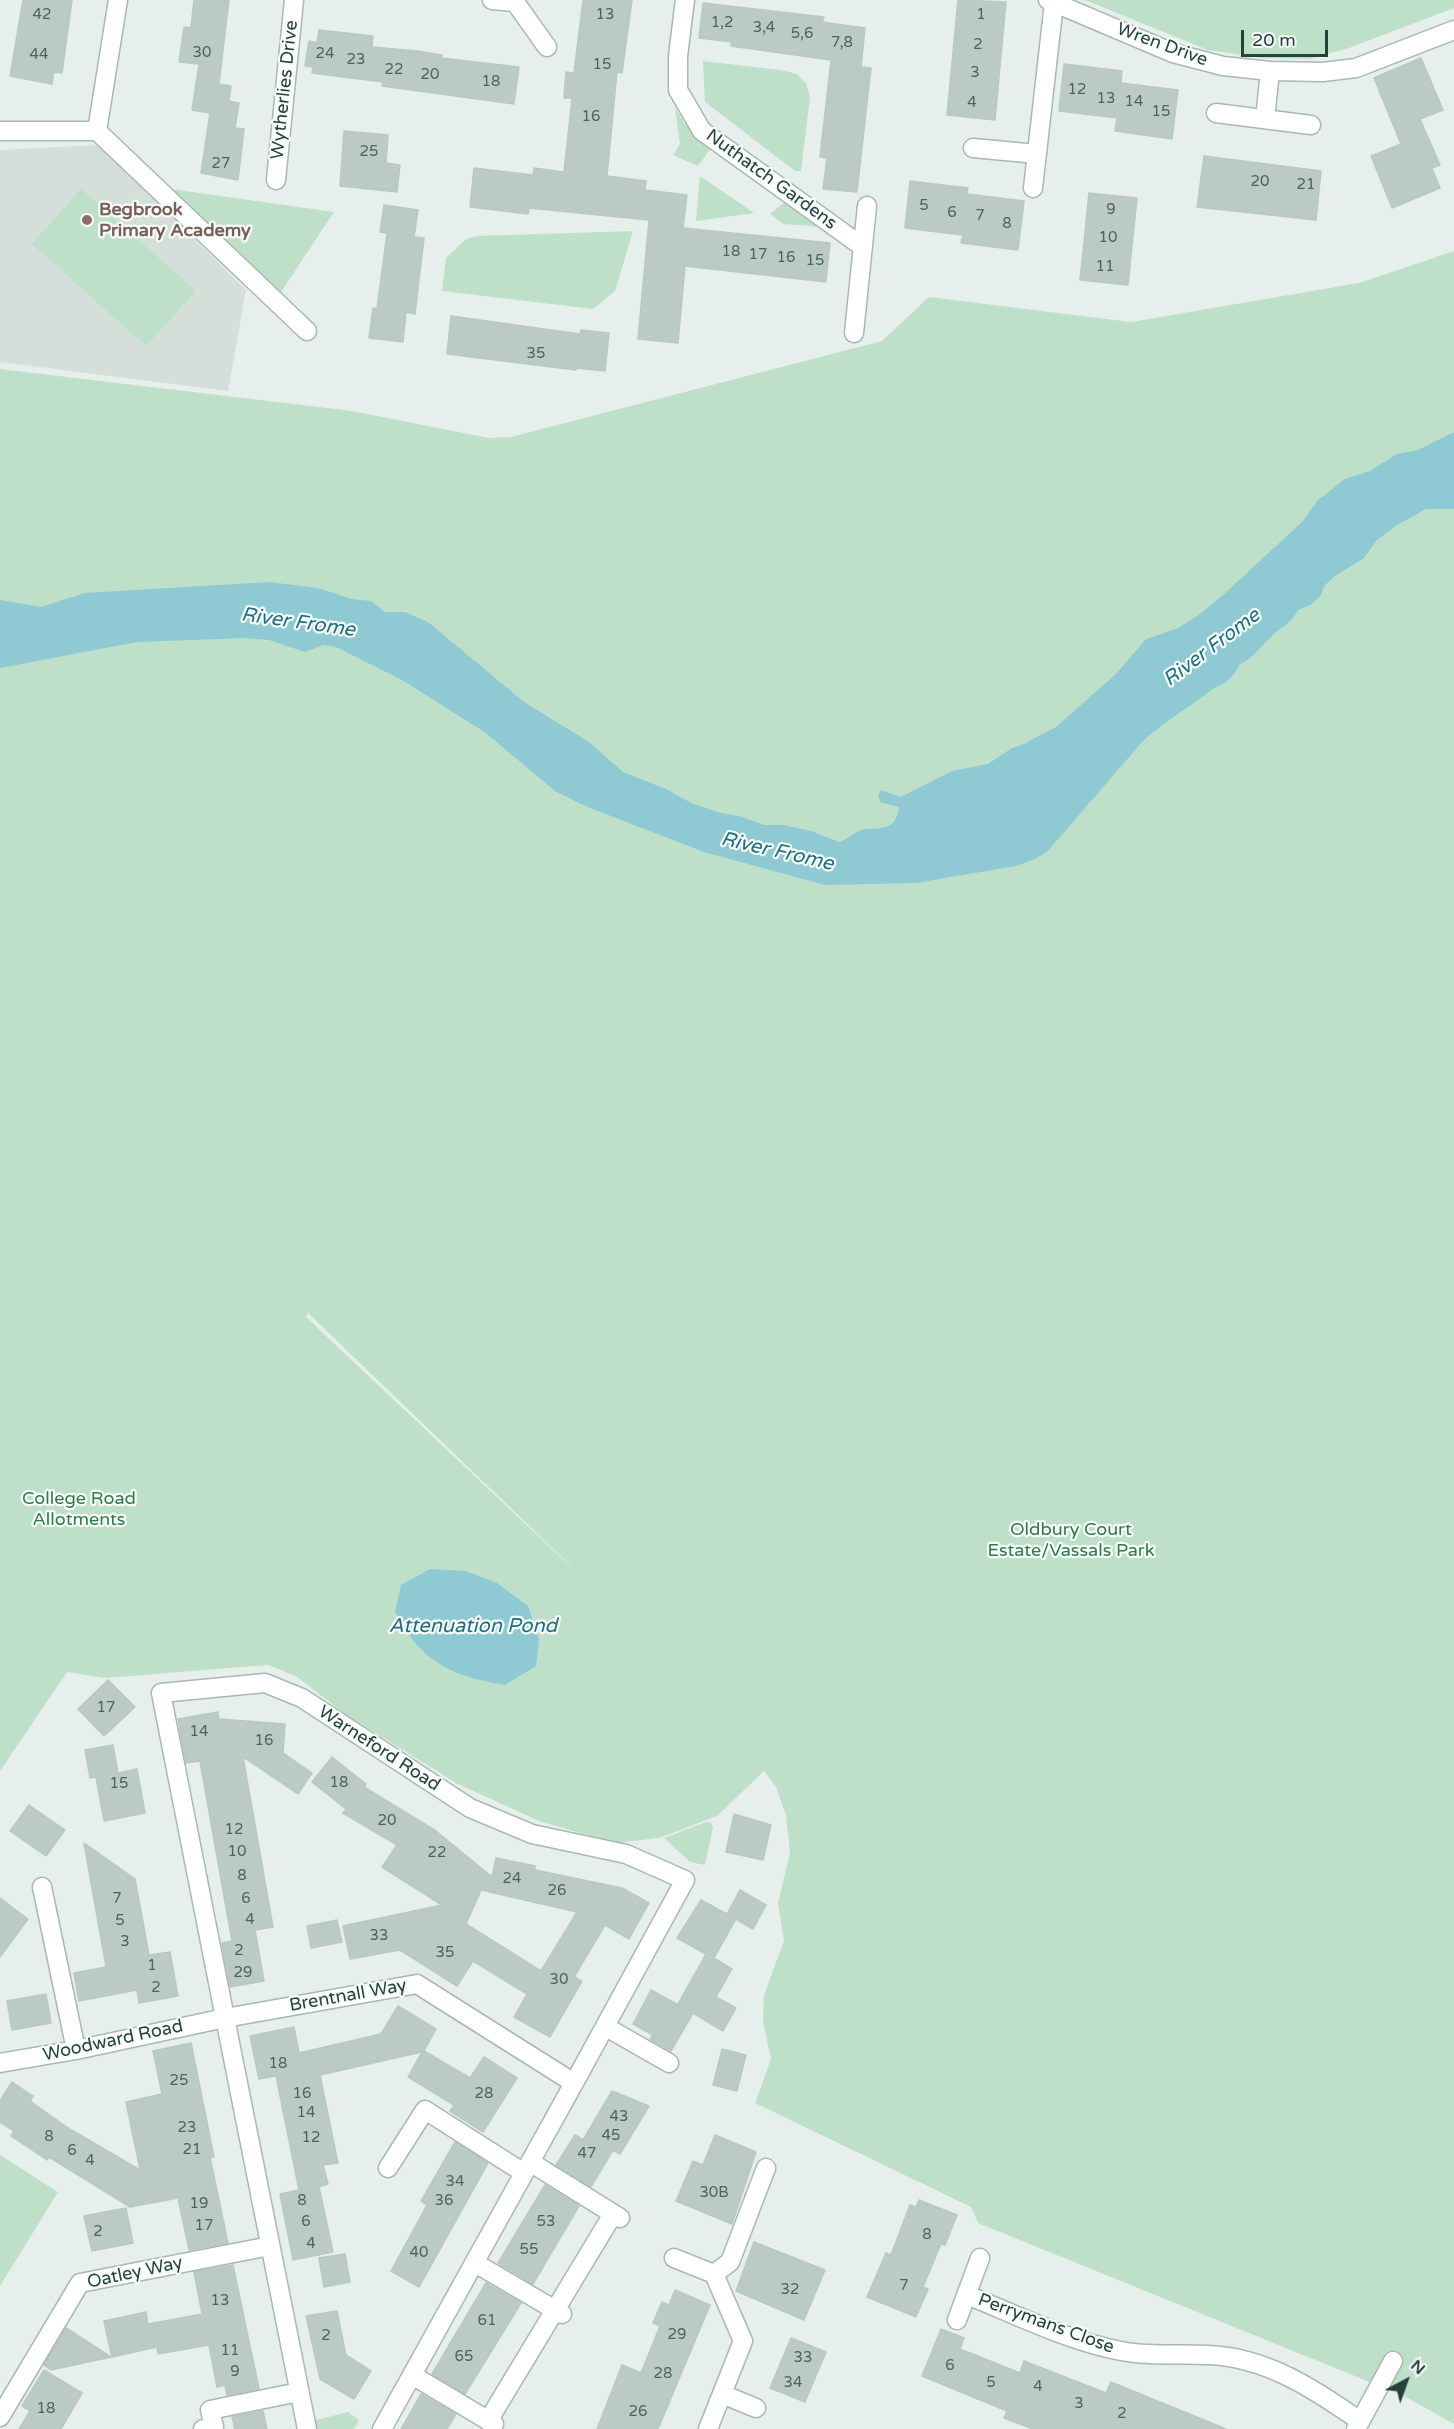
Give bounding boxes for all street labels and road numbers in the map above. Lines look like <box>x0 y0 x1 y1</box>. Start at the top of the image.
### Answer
street label: Wytherlies Drive <box>267 19 303 161</box>
street label: Wren Drive <box>1114 19 1210 71</box>
street label: Nuthatch Gardens <box>701 125 841 235</box>
street label: Warneford Road <box>314 1702 444 1796</box>
street label: Brentnall Way <box>288 1975 408 2017</box>
street label: Woodward Road <box>41 2016 185 2066</box>
street label: Oatley Way <box>85 2252 185 2294</box>
street label: Perrymans Close <box>975 2289 1117 2359</box>

